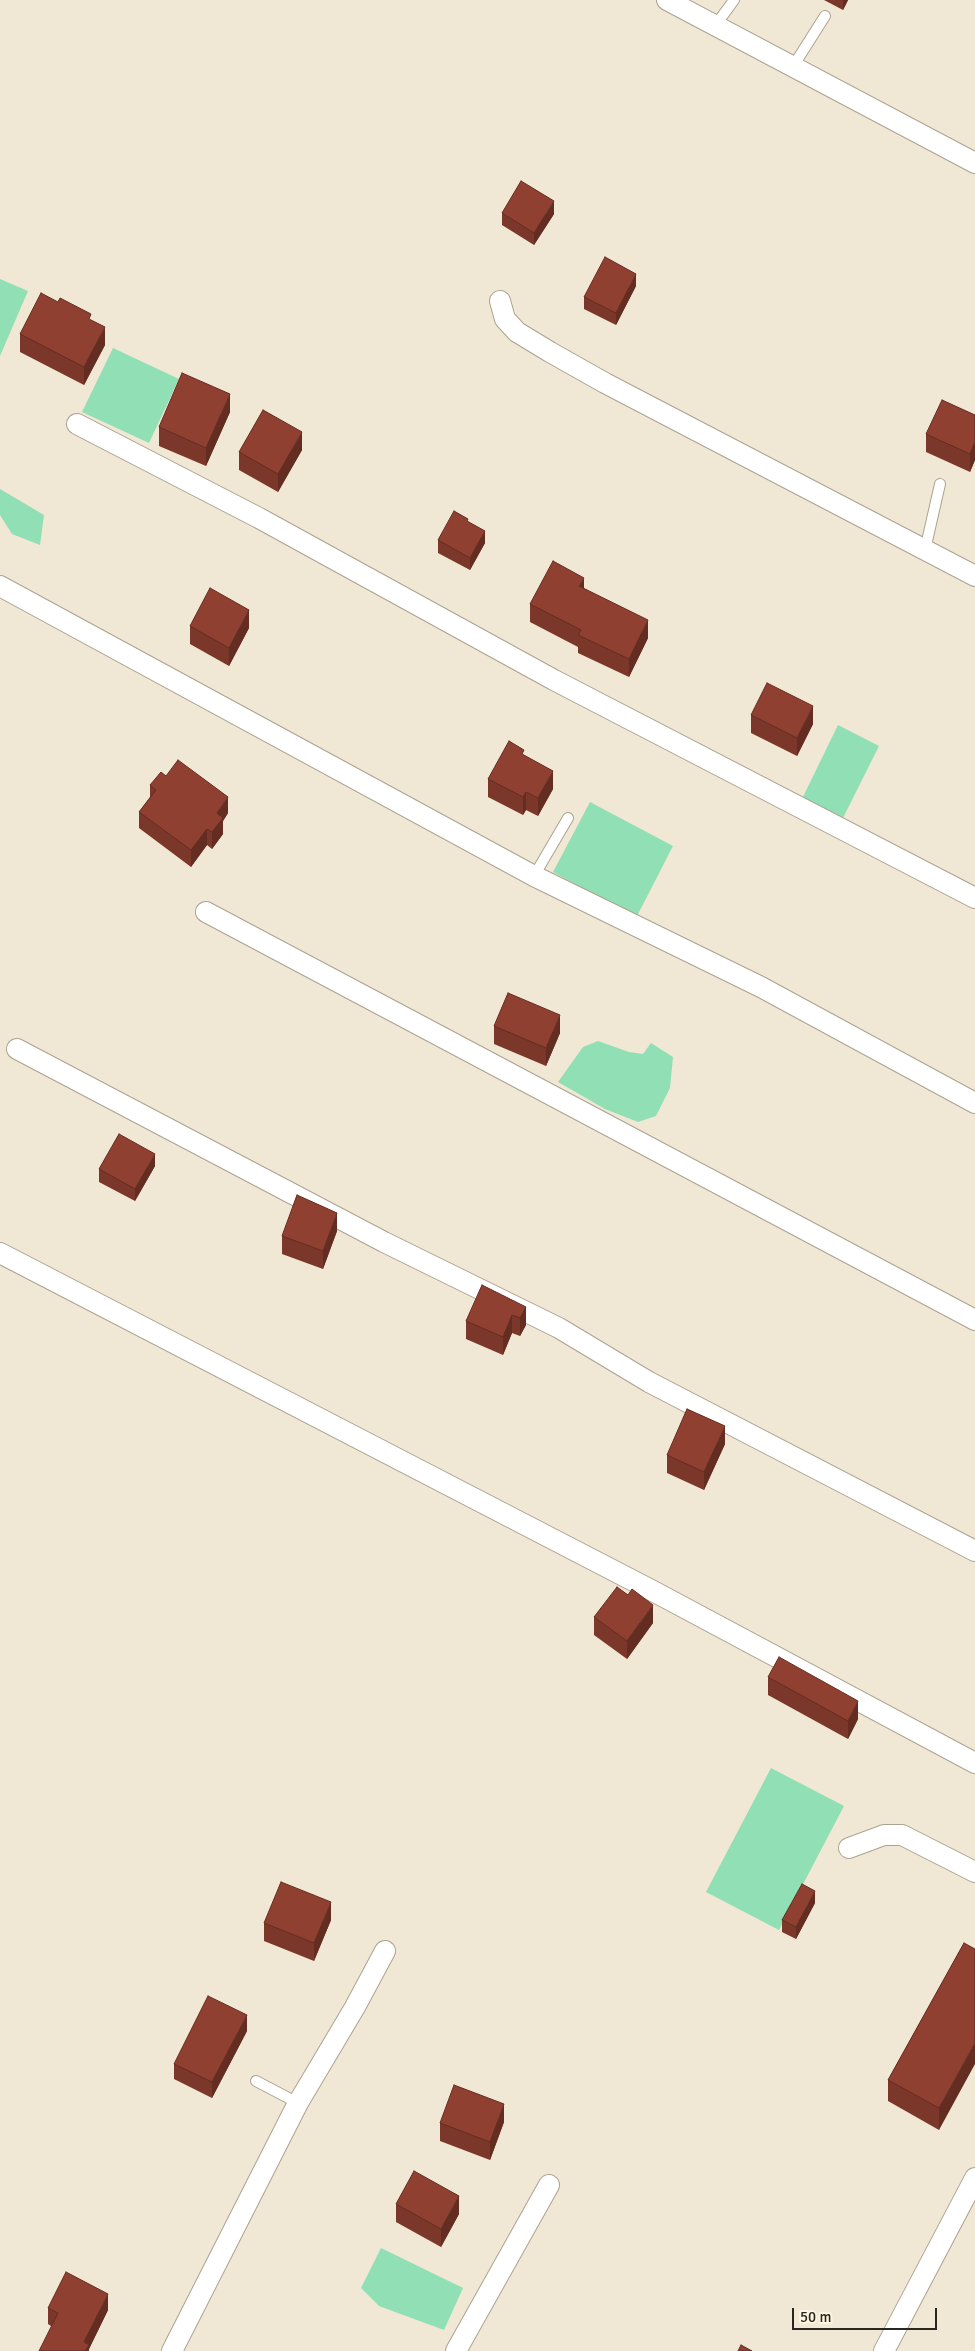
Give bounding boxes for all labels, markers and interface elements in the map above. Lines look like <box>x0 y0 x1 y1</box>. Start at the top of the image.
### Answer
scale bar <box>795 2298 940 2330</box>
text: 50 m <box>800 2308 831 2326</box>

